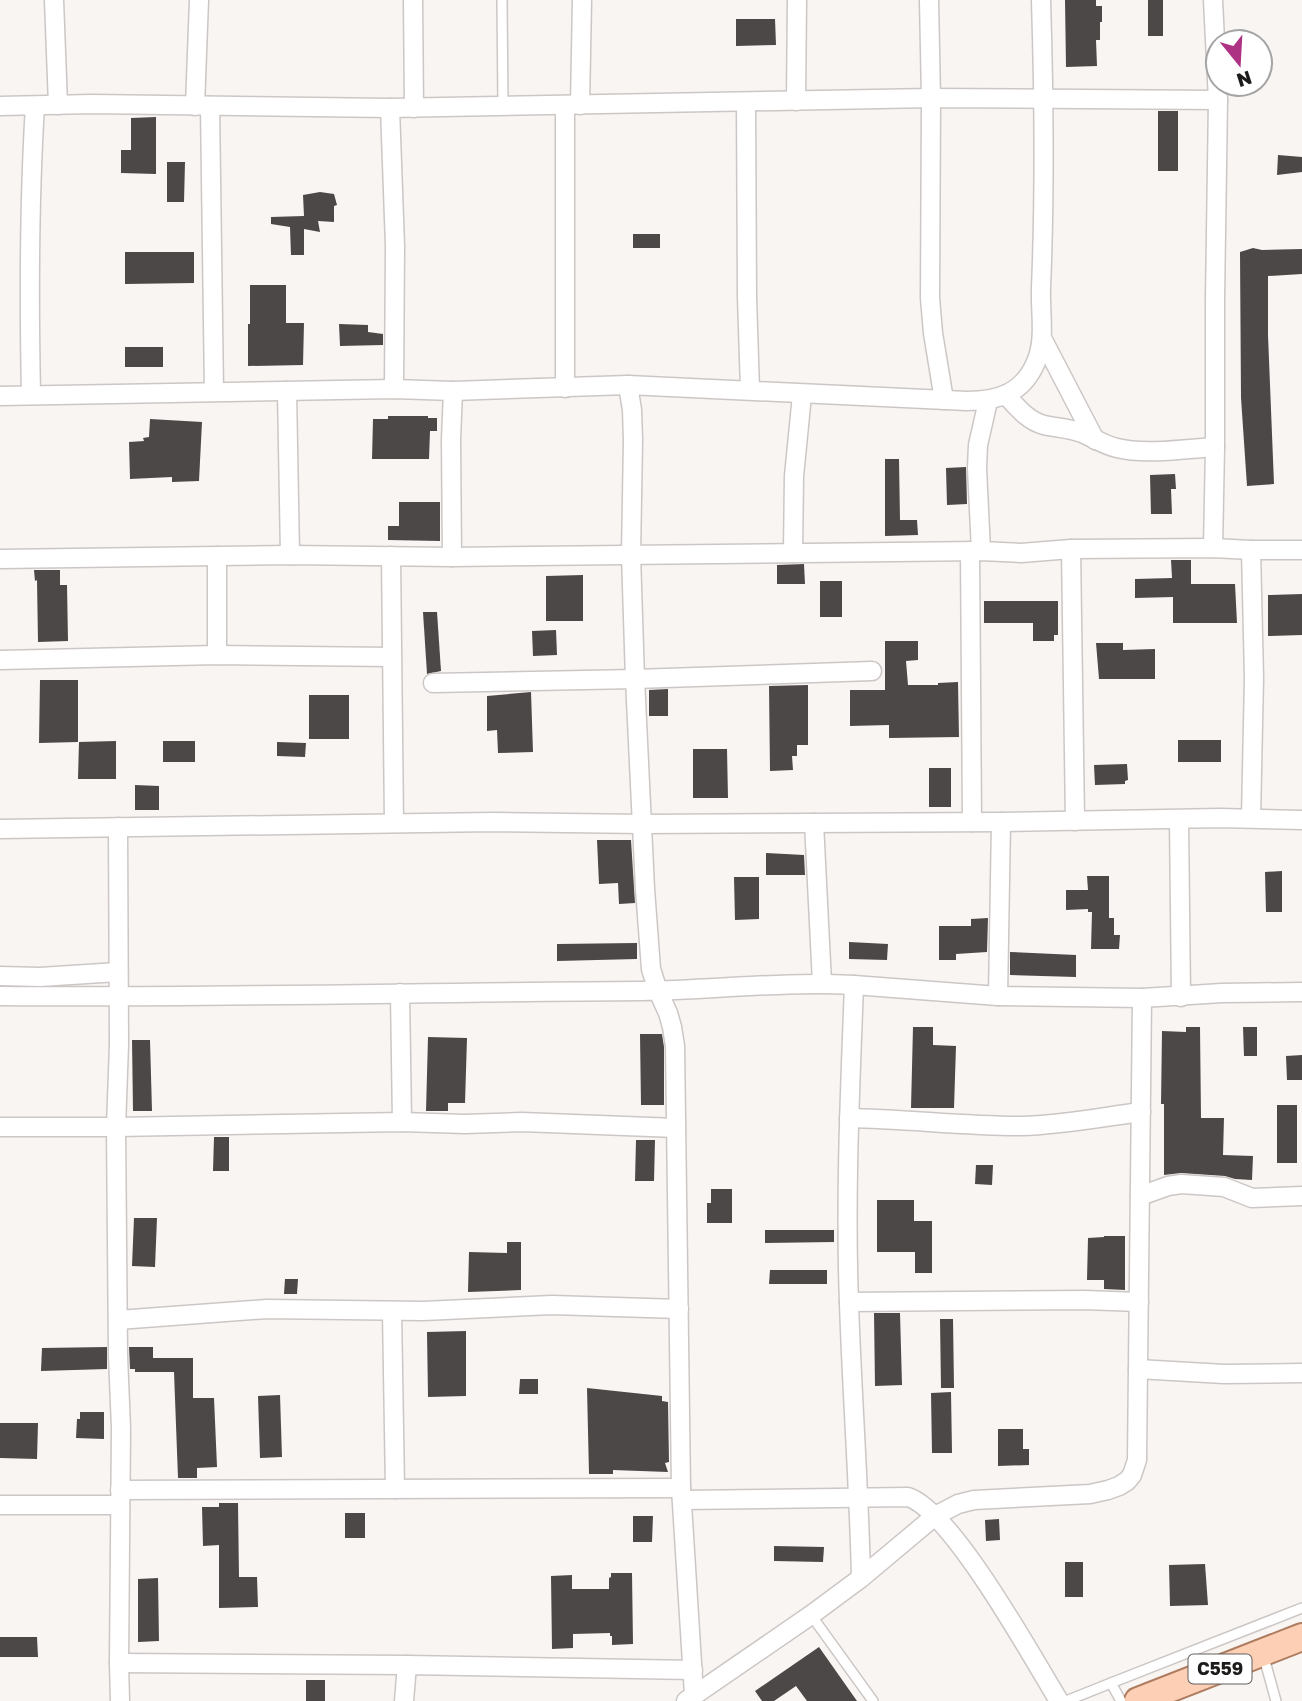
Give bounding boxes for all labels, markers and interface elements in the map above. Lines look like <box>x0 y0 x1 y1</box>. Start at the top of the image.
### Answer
north arrow <box>1204 28 1274 98</box>
text: N <box>1234 66 1255 93</box>
road number: C559 <box>1188 1654 1252 1684</box>

